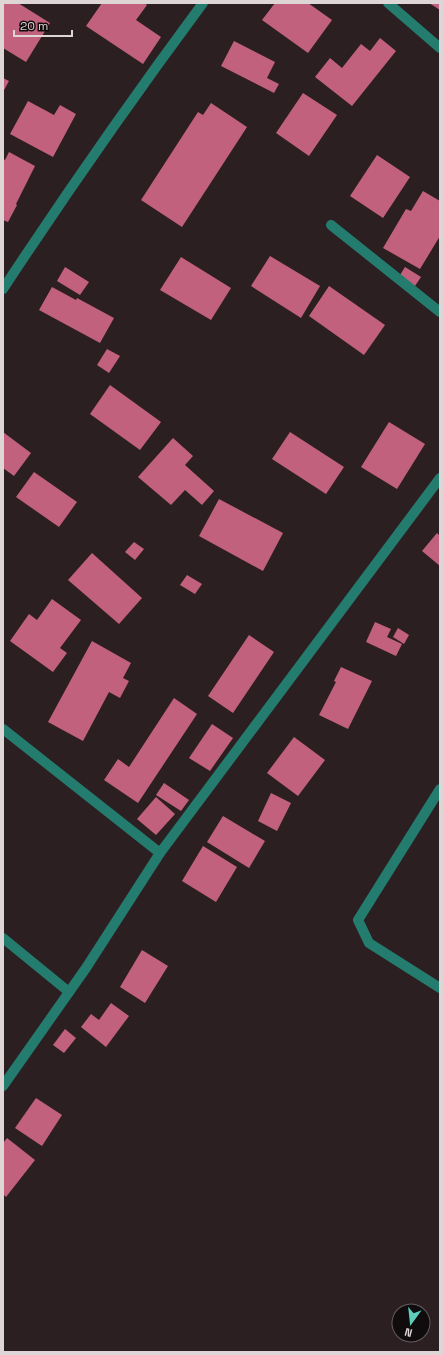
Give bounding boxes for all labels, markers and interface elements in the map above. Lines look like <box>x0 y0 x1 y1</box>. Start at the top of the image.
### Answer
scale bar <box>14 12 72 38</box>
text: 20 m <box>20 18 48 34</box>
north arrow <box>391 1303 431 1343</box>
text: N <box>403 1325 414 1340</box>

